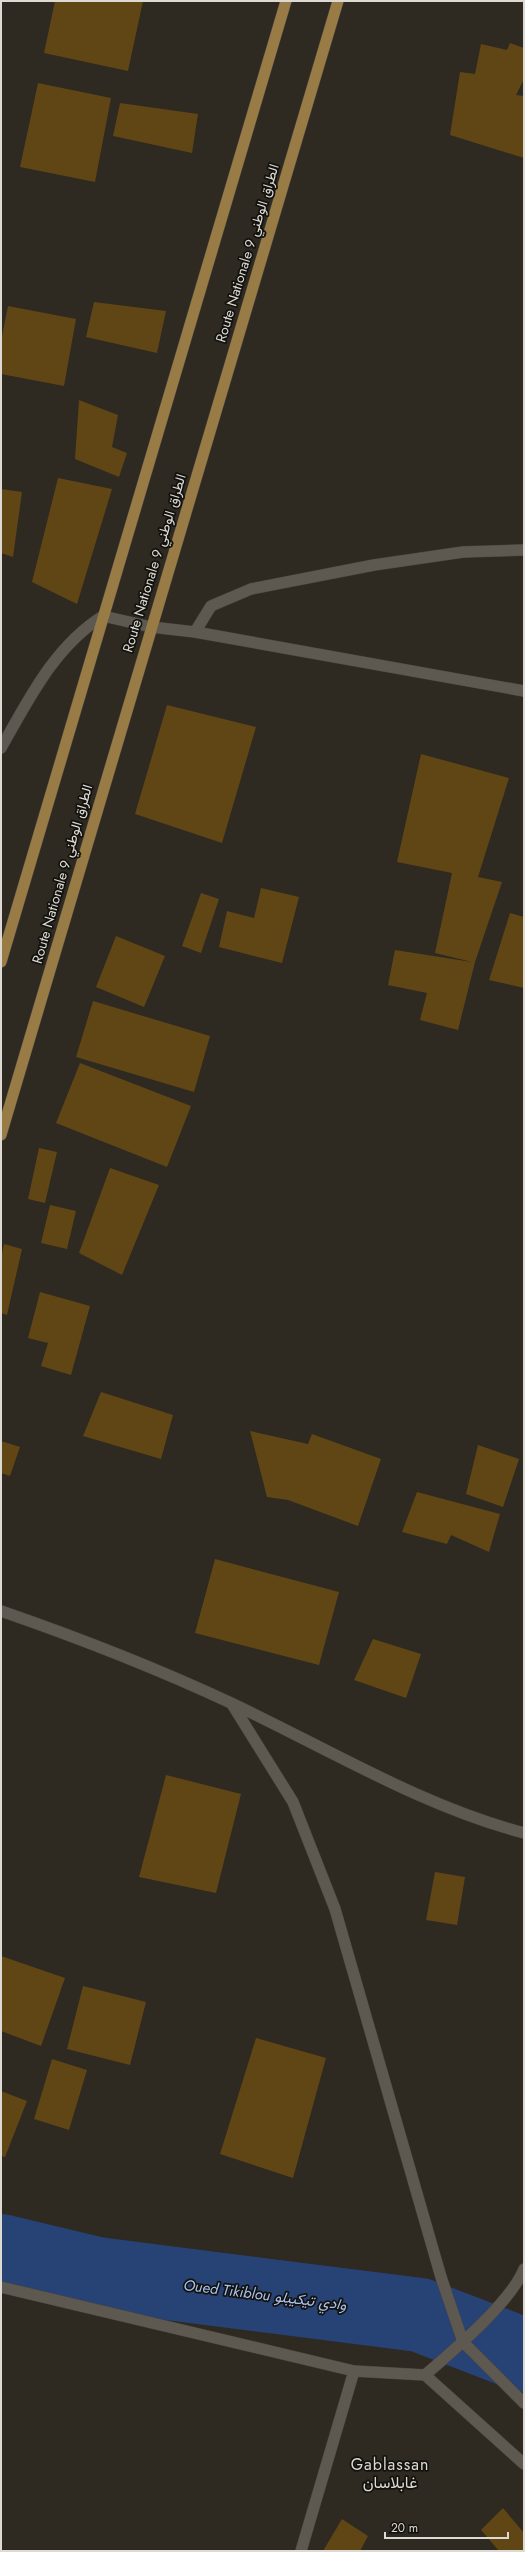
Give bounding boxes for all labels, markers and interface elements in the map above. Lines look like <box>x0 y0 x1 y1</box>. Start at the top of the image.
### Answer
street label: Route Nationale الطراق الوطني 9 <box>210 161 286 345</box>
street label: Route Nationale الطراق الوطني 9 <box>117 471 193 655</box>
street label: Route Nationale الطراق الوطني 9 <box>27 782 99 967</box>
water label: Oued Tikiblou وادي تيكيبلو <box>182 2274 348 2317</box>
district label: Gablassan غابلاسان <box>351 2453 429 2494</box>
scale bar <box>385 2514 508 2540</box>
text: 20 m <box>391 2519 418 2537</box>

